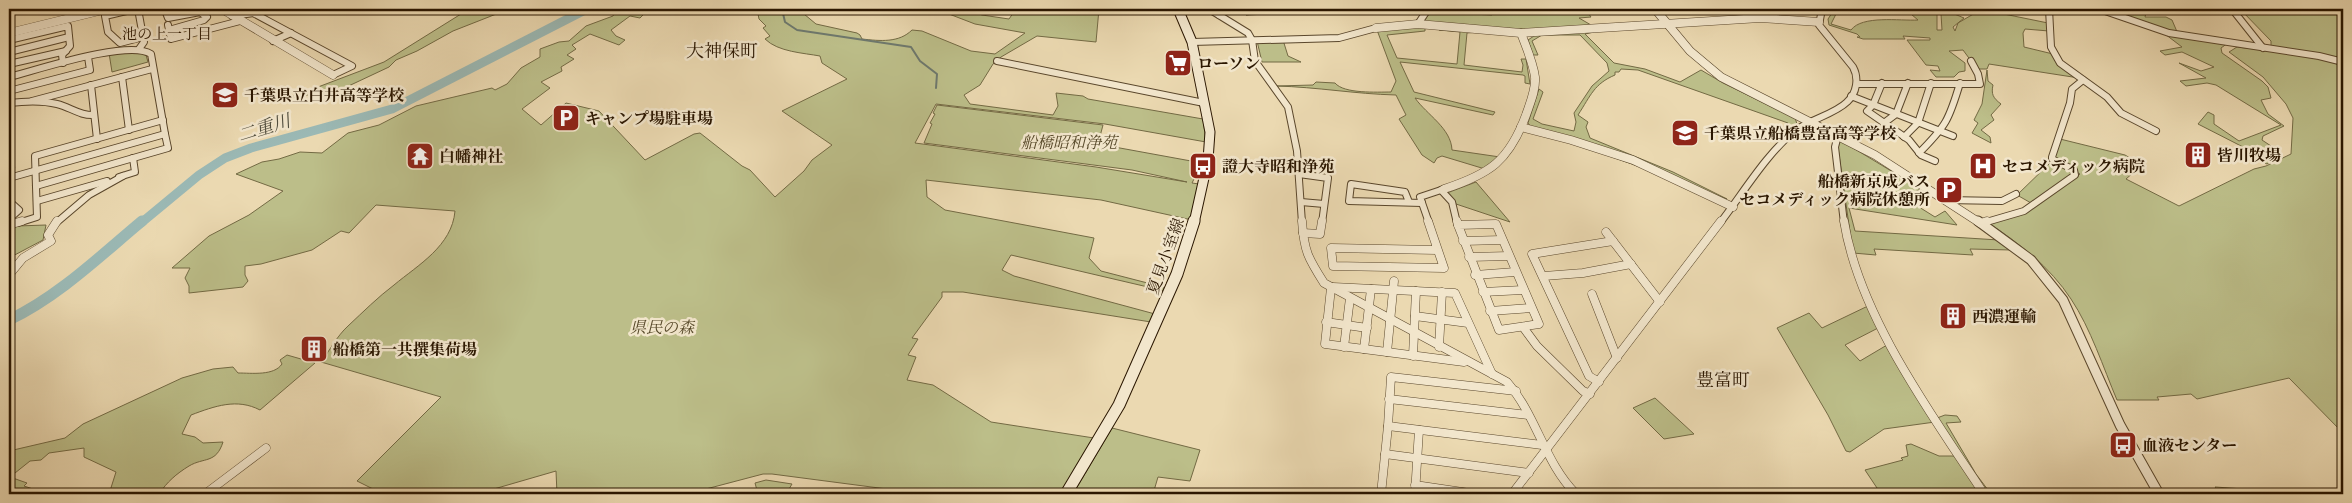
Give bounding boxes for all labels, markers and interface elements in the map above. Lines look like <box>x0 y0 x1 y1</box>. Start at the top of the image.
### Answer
district label: 池の上一丁目 <box>122 24 212 44</box>
district label: 大神保町 <box>686 39 758 64</box>
supermarket icon: ローソン <box>1163 48 1193 78</box>
place label: ローソン <box>1197 53 1260 75</box>
school or university icon: 千葉県立白井高等学校 <box>210 80 240 110</box>
place label: 千葉県立白井高等学校 <box>244 85 405 107</box>
parking icon: キャンプ場駐車場 <box>551 103 581 133</box>
water label: 二重川 <box>235 108 296 148</box>
place label: キャンプ場駐車場 <box>585 108 713 130</box>
school or university icon: 千葉県立船橋豊富高等学校 <box>1670 118 1700 148</box>
place label: 千葉県立船橋豊富高等学校 <box>1704 123 1897 145</box>
park label: 船橋昭和浄苑 <box>1021 132 1120 154</box>
building icon: 皆川牧場 <box>2183 140 2213 170</box>
temple icon: 白幡神社 <box>405 141 435 171</box>
place label: 皆川牧場 <box>2217 145 2281 167</box>
place label: 白幡神社 <box>439 146 503 168</box>
bus stop icon: 證大寺昭和浄苑 <box>1188 151 1218 181</box>
hospital icon: セコメディック病院 <box>1968 151 1998 181</box>
place label: 證大寺昭和浄苑 <box>1222 156 1335 178</box>
place label: セコメディック病院 <box>2002 156 2145 178</box>
place label: 船橋新京成バス セコメディック病院休憩所 <box>1739 171 1930 211</box>
parking icon: 船橋新京成バス セコメディック病院休憩所 <box>1934 175 1964 205</box>
street label: 夏見小室線 <box>1142 215 1190 298</box>
building icon: 西濃運輸 <box>1938 301 1968 331</box>
place label: 西濃運輸 <box>1972 306 2037 328</box>
park label: 県民の森 <box>630 317 696 339</box>
building icon: 船橋第一共撰集荷場 <box>299 334 329 364</box>
place label: 船橋第一共撰集荷場 <box>333 339 477 361</box>
district label: 豊富町 <box>1696 368 1750 393</box>
bus stop icon: 血液センター <box>2108 430 2138 460</box>
place label: 血液センター <box>2142 435 2237 457</box>

